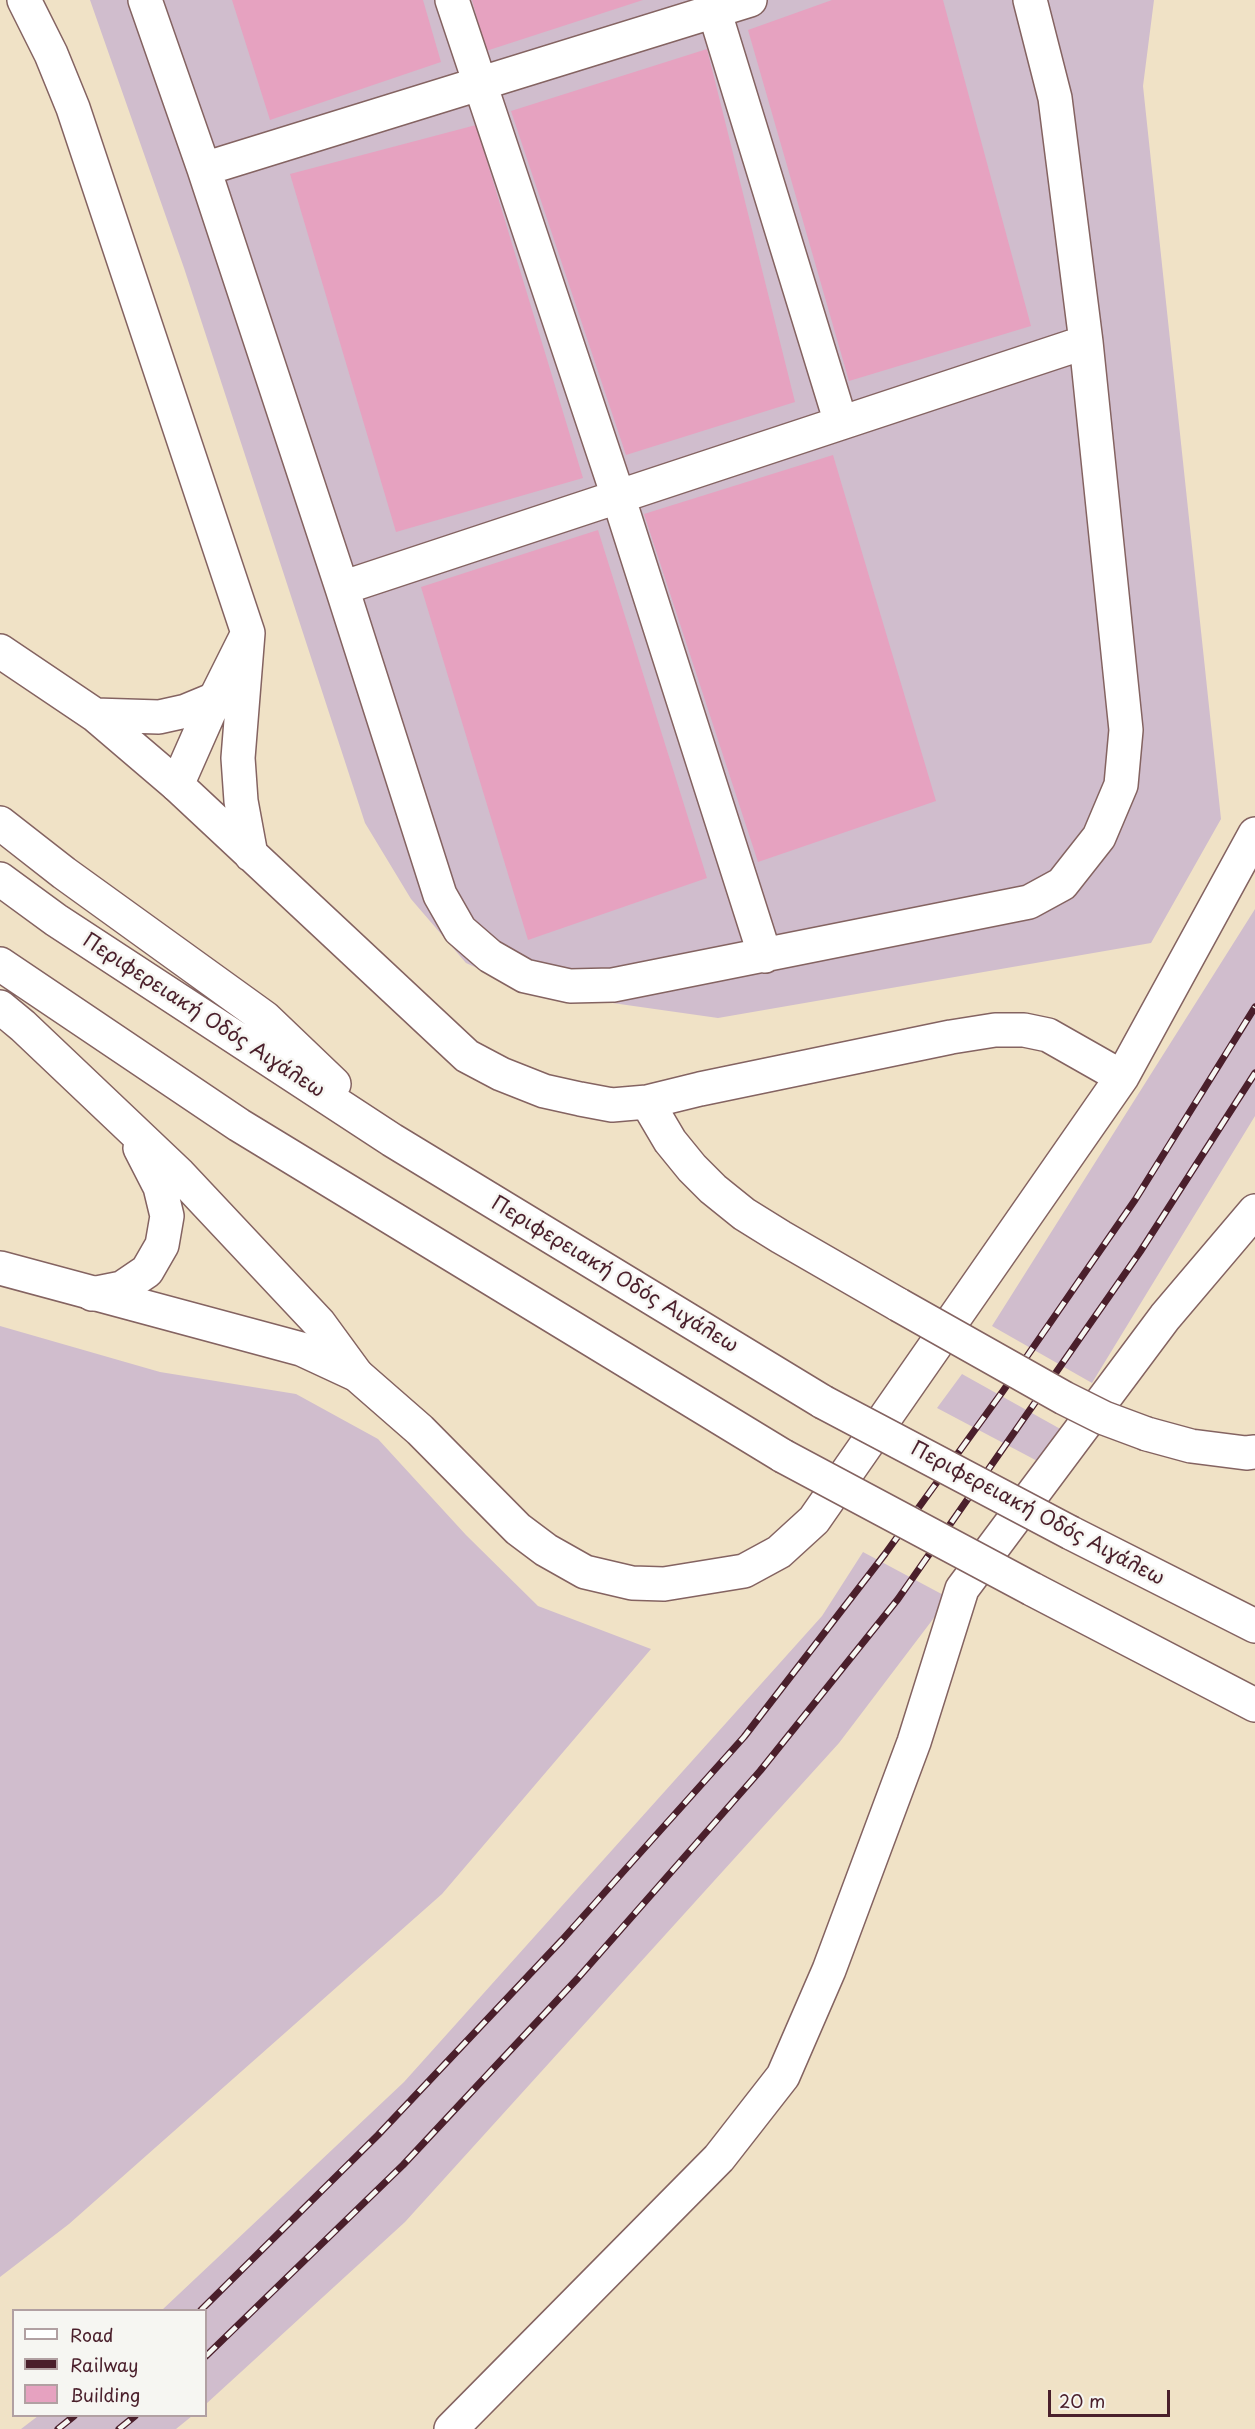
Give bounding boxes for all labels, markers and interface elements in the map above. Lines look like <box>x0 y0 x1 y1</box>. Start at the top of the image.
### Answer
street label: Περιφερειακή Οδός Αιγάλεω <box>77 929 329 1103</box>
street label: Περιφερειακή Οδός Αιγάλεω <box>486 1192 742 1358</box>
street label: Περιφερειακή Οδός Αιγάλεω <box>906 1437 1168 1591</box>
legend <box>12 2309 207 2417</box>
text: Road <box>70 2321 114 2348</box>
text: Railway <box>70 2351 138 2378</box>
scale bar <box>1051 2378 1172 2416</box>
text: Building <box>70 2381 140 2408</box>
text: 20 m <box>1059 2387 1105 2414</box>

